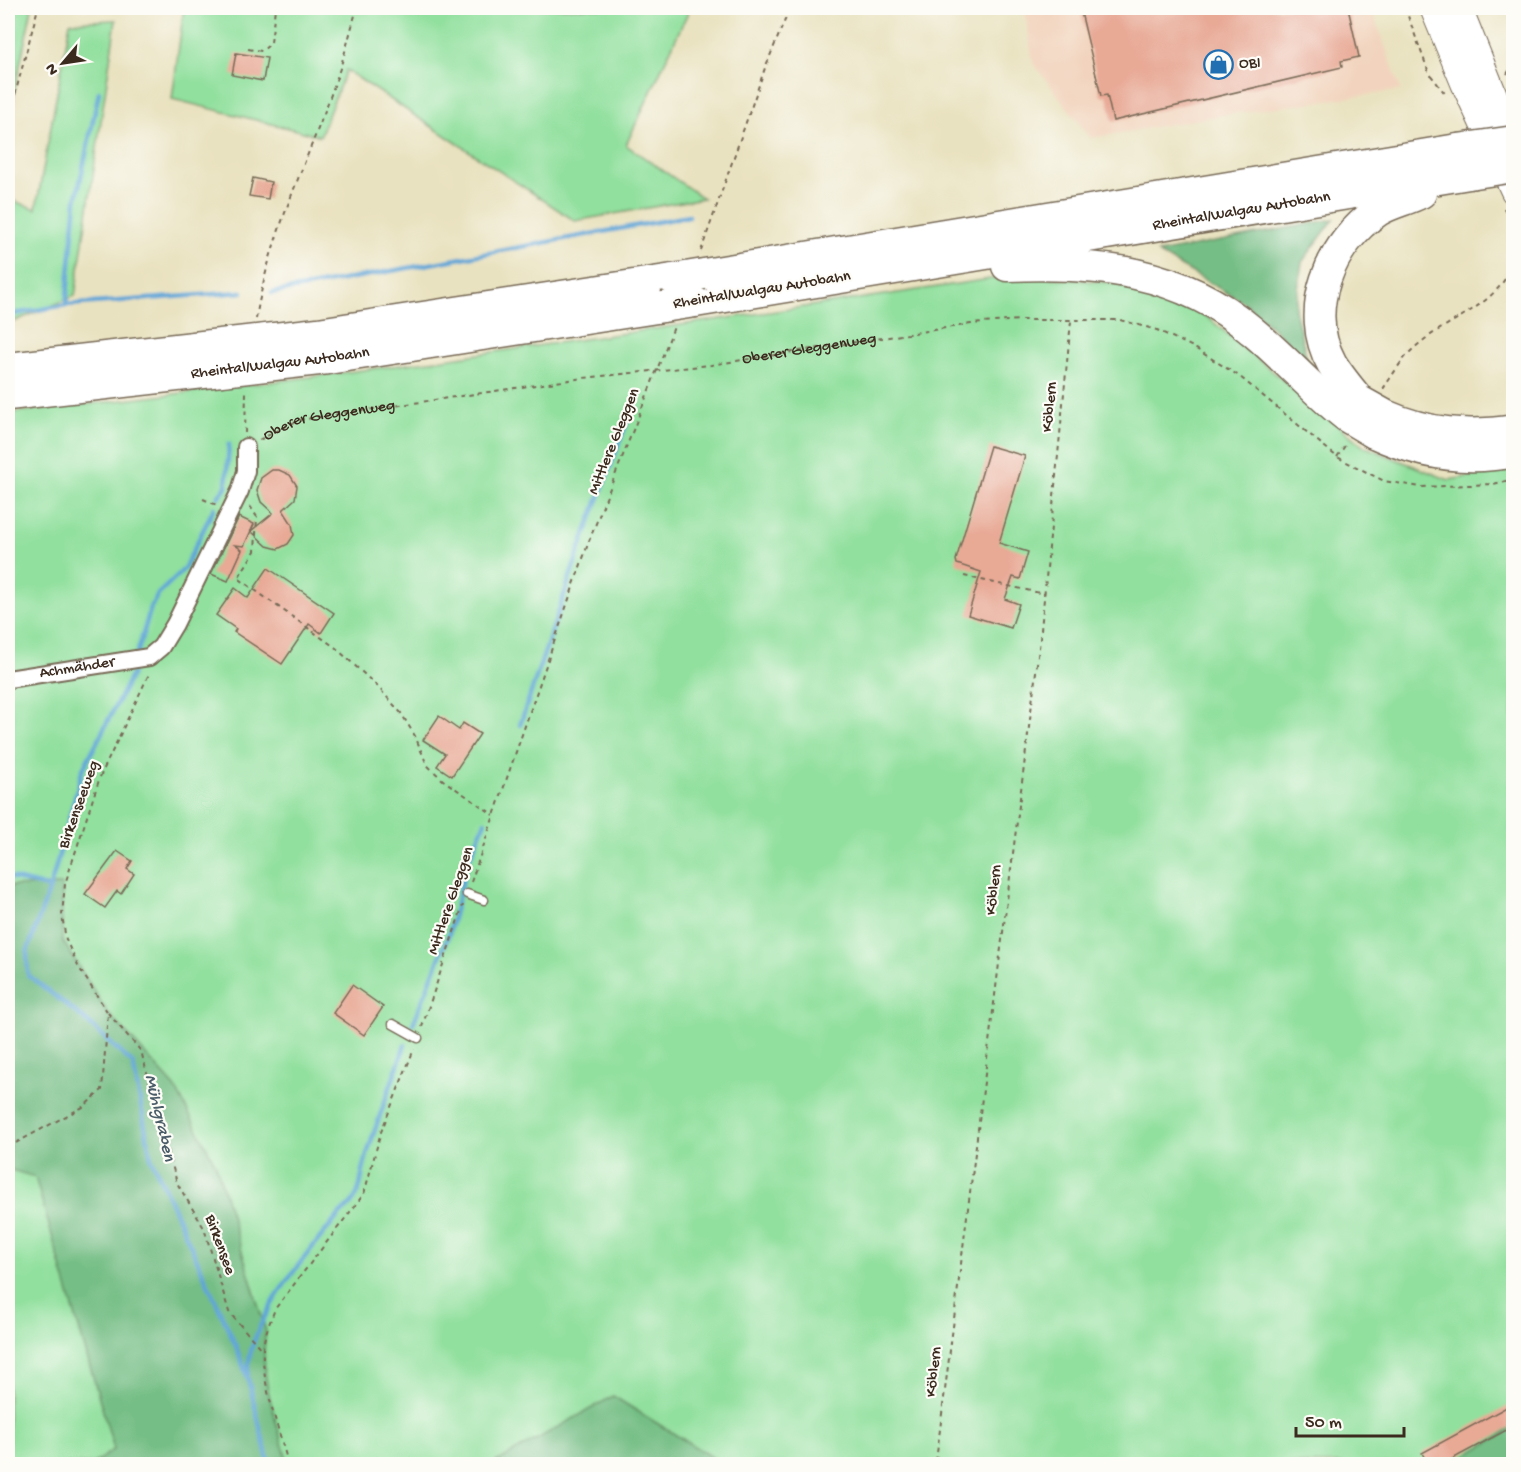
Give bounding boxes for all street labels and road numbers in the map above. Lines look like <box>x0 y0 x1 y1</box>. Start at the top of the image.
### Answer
street label: Rheintal/Walgau Autobahn <box>1151 188 1332 236</box>
street label: Rheintal/Walgau Autobahn <box>672 268 853 314</box>
street label: Oberer Gleggenweg <box>741 330 878 369</box>
street label: Rheintal/Walgau Autobahn <box>190 343 371 384</box>
street label: Köblern <box>1039 380 1063 433</box>
street label: Mittlere Gleggen <box>585 386 645 498</box>
street label: Oberer Gleggenweg <box>260 396 396 446</box>
street label: Achmähder <box>38 653 117 683</box>
street label: Birkenseeweg <box>55 758 105 853</box>
street label: Mittlere Gleggen <box>425 844 480 958</box>
street label: Köblern <box>982 863 1008 916</box>
street label: Birkensee <box>199 1211 239 1278</box>
street label: Köblern <box>922 1345 948 1398</box>

